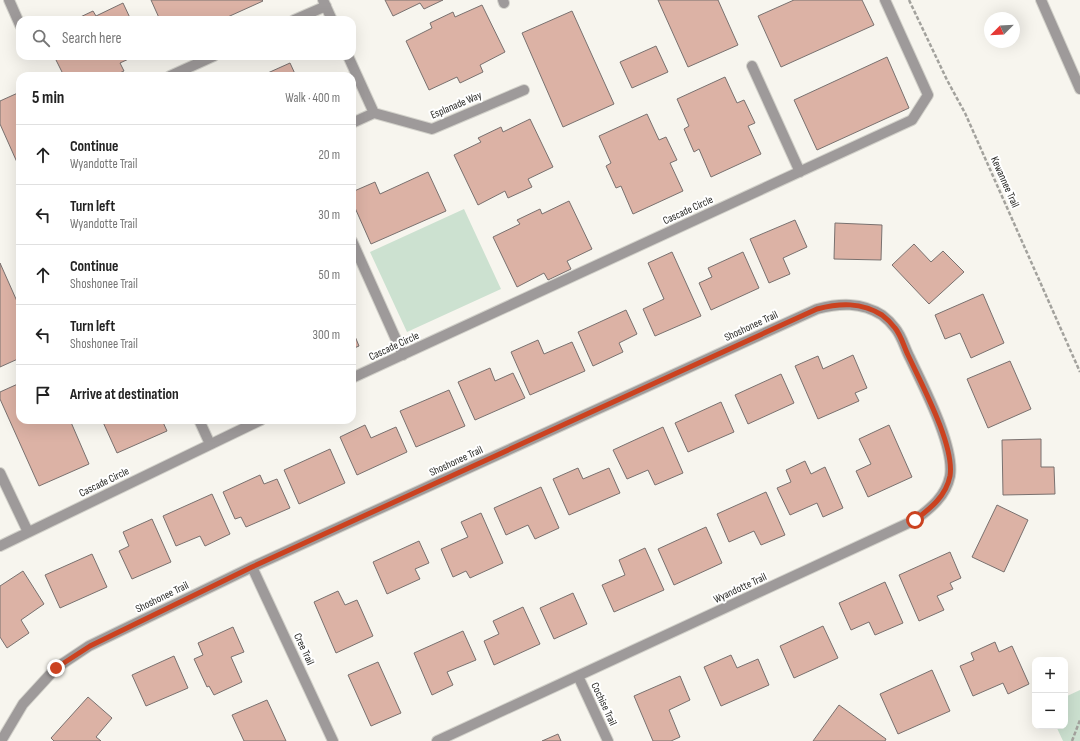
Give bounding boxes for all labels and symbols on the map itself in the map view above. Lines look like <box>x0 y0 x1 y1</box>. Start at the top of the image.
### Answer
north arrow <box>984 12 1020 48</box>
street label: Esplanade Way <box>428 88 484 122</box>
street label: Kewannee Trail <box>988 155 1022 209</box>
street label: Cascade Circle <box>661 193 715 227</box>
street label: Shoshonee Trail <box>722 308 780 344</box>
street label: Cascade Circle <box>367 329 421 363</box>
street label: Shoshonee Trail <box>427 443 485 479</box>
street label: Cascade Circle <box>77 464 131 500</box>
route start <box>906 511 924 529</box>
street label: Wyandotte Trail <box>711 570 769 606</box>
street label: Shoshonee Trail <box>133 579 191 615</box>
street label: Cree Trail <box>291 631 317 667</box>
route end <box>47 659 65 677</box>
street label: Cochise Trail <box>588 680 620 728</box>

